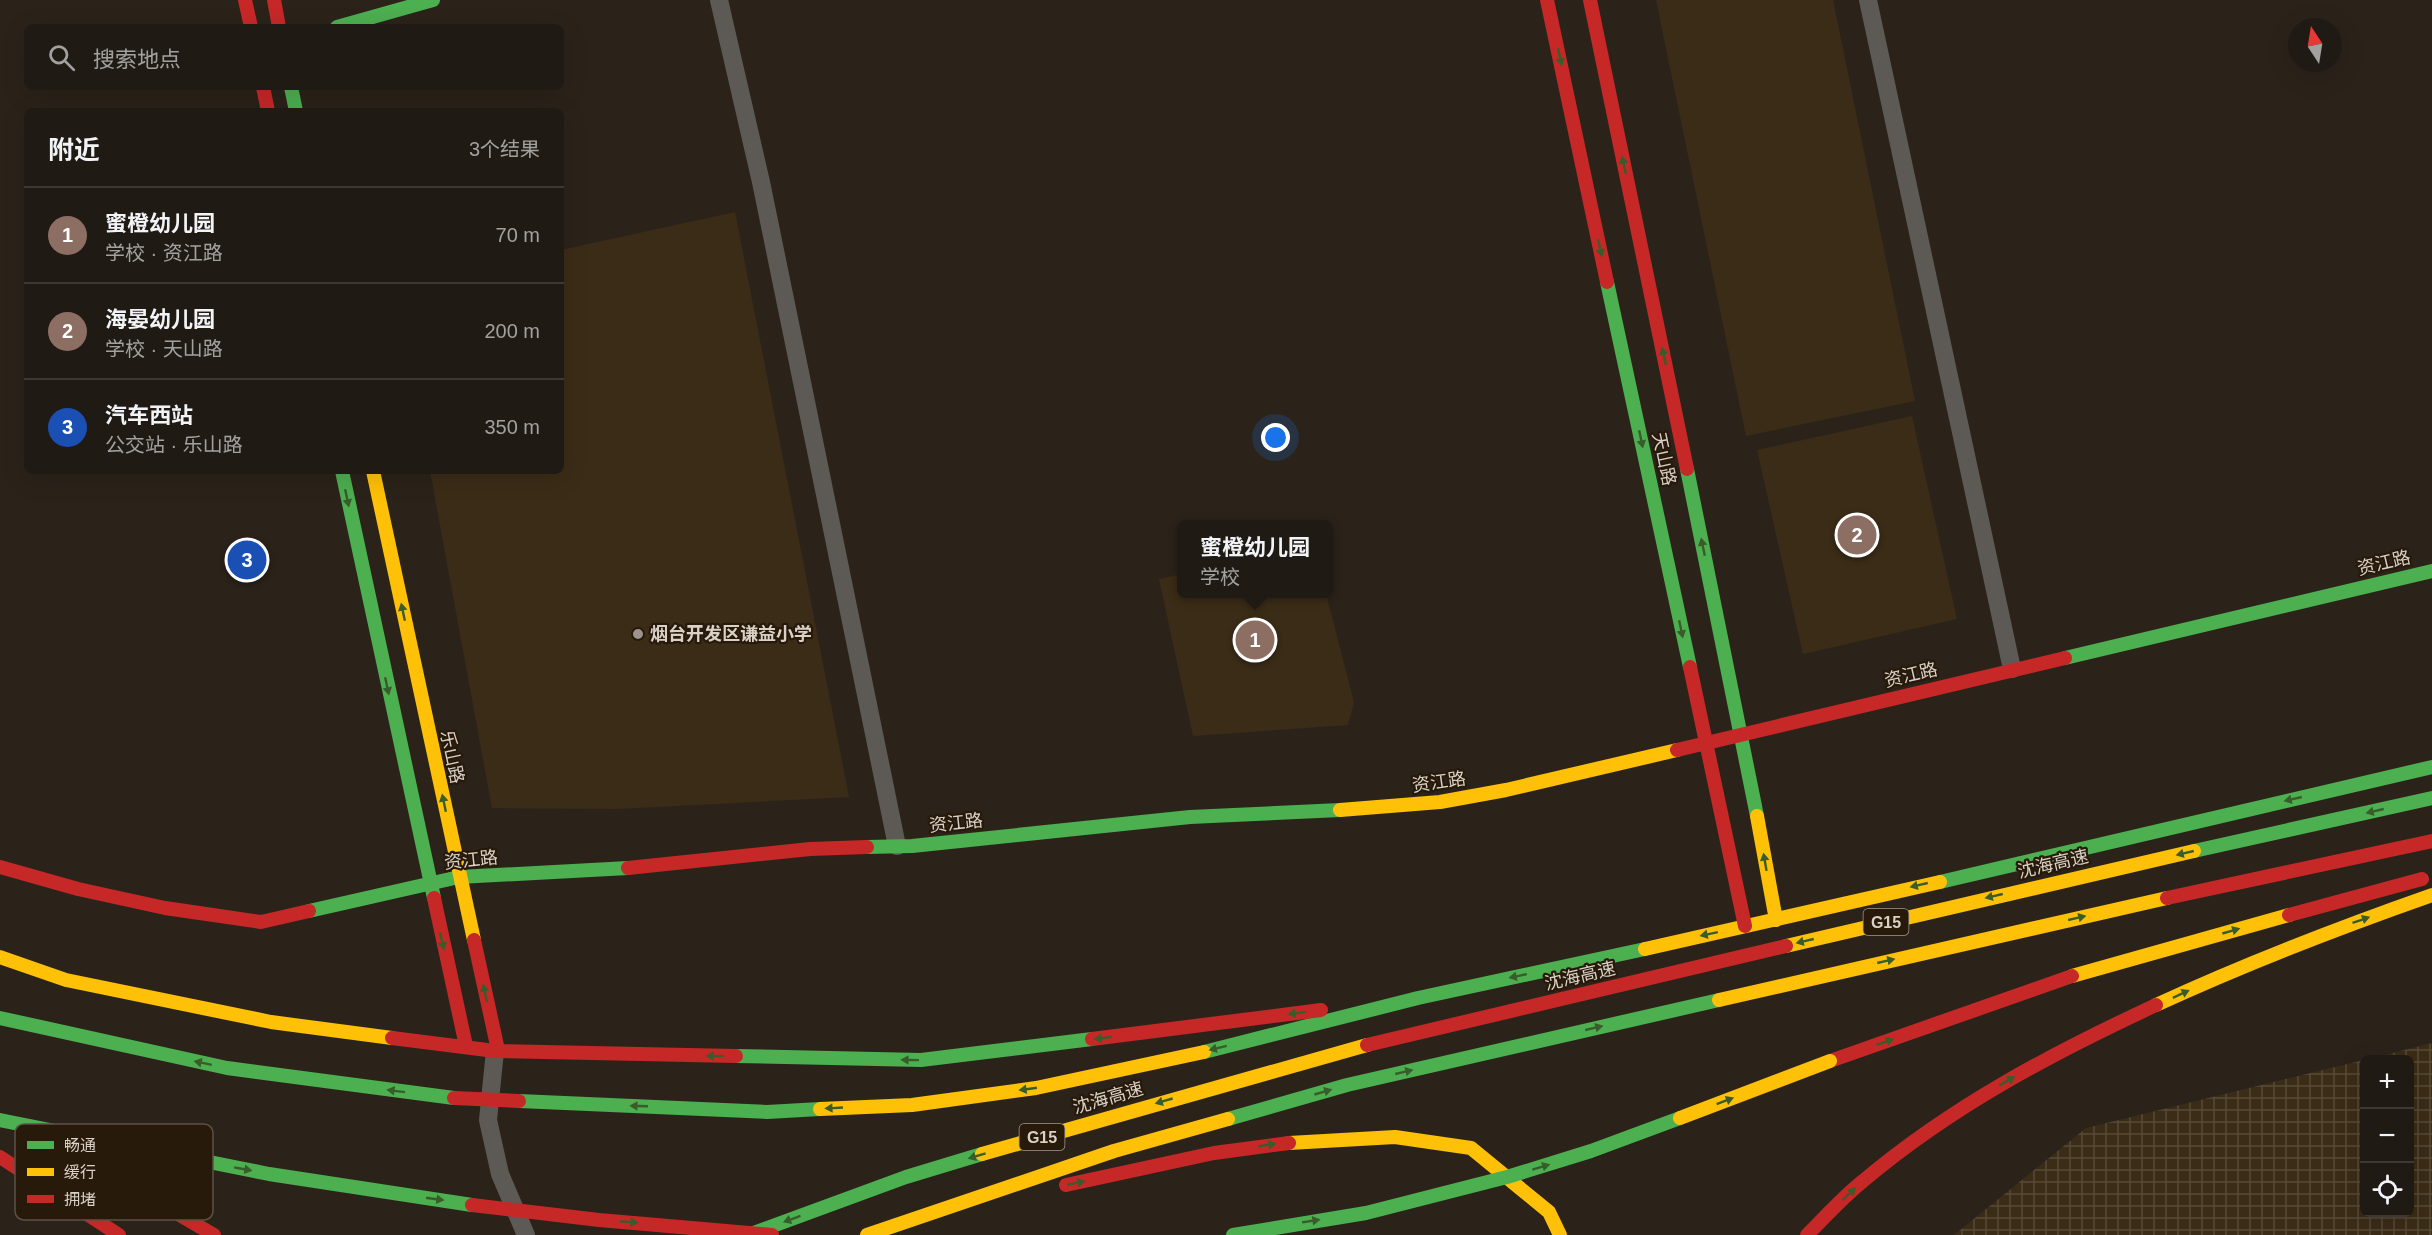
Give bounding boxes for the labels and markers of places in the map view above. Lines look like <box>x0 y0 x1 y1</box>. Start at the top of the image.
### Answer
pin: 2 <box>1838 512 1876 558</box>
pin: 3 <box>228 538 266 582</box>
pin: 1 <box>1236 618 1274 662</box>
place label: 烟台开发区谦益小学 <box>650 624 812 644</box>
marker: 烟台开发区谦益小学 <box>631 627 645 641</box>

